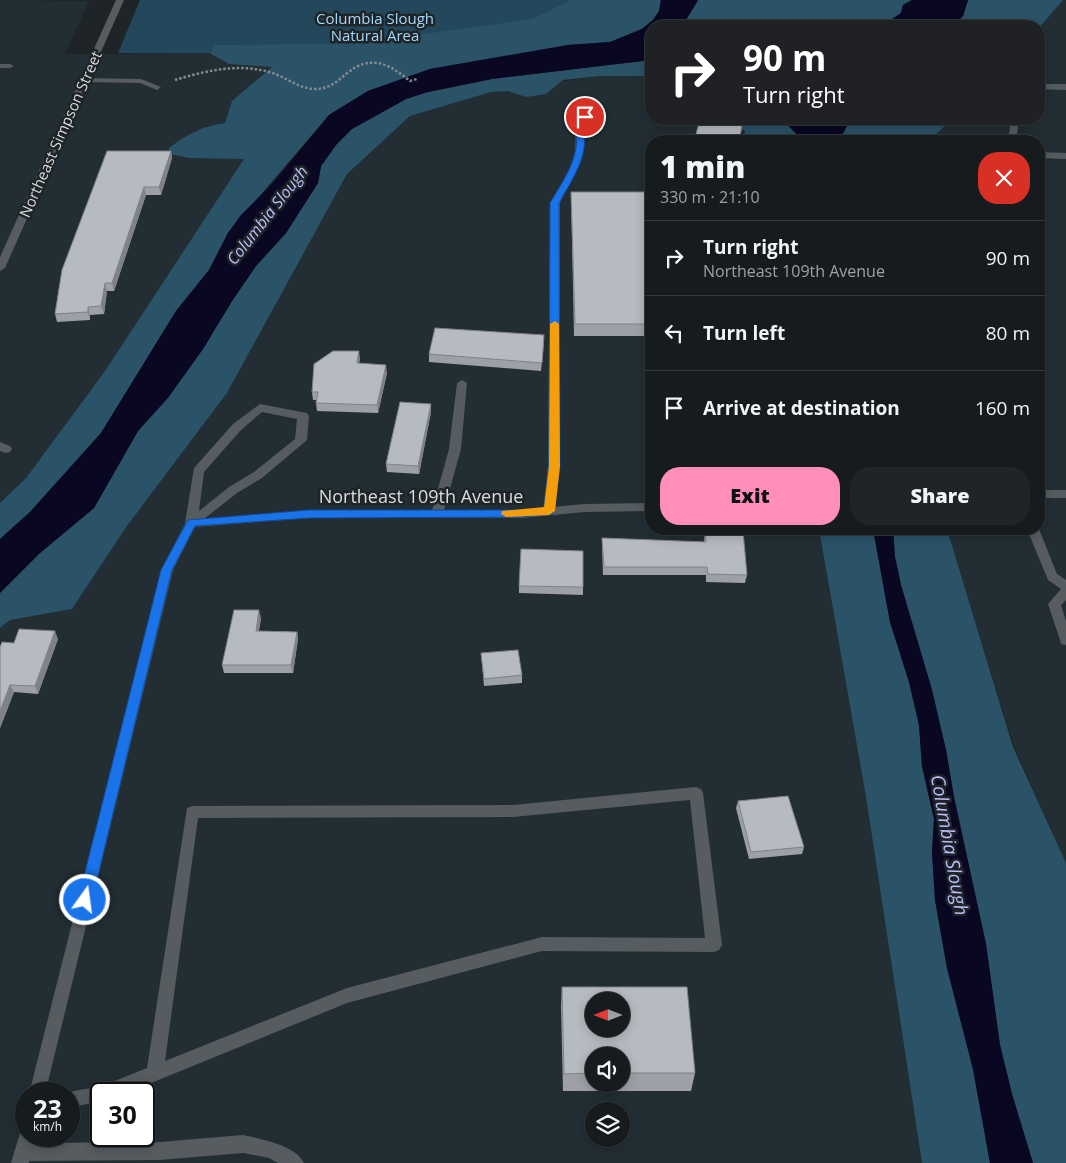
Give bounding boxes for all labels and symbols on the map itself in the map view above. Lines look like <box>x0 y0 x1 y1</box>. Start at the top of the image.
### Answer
park label: Columbia Slough Natural Area <box>316 8 434 45</box>
street label: Northeast Simpson Street <box>14 48 106 220</box>
pin <box>564 96 606 138</box>
water label: Columbia Slough <box>221 161 313 269</box>
street label: Northeast 109th Avenue <box>319 484 523 508</box>
water label: Columbia Slough <box>925 773 975 917</box>
position arrow <box>58 873 110 925</box>
north arrow <box>585 992 630 1038</box>
speed limit sign: 30 <box>90 1082 155 1147</box>

